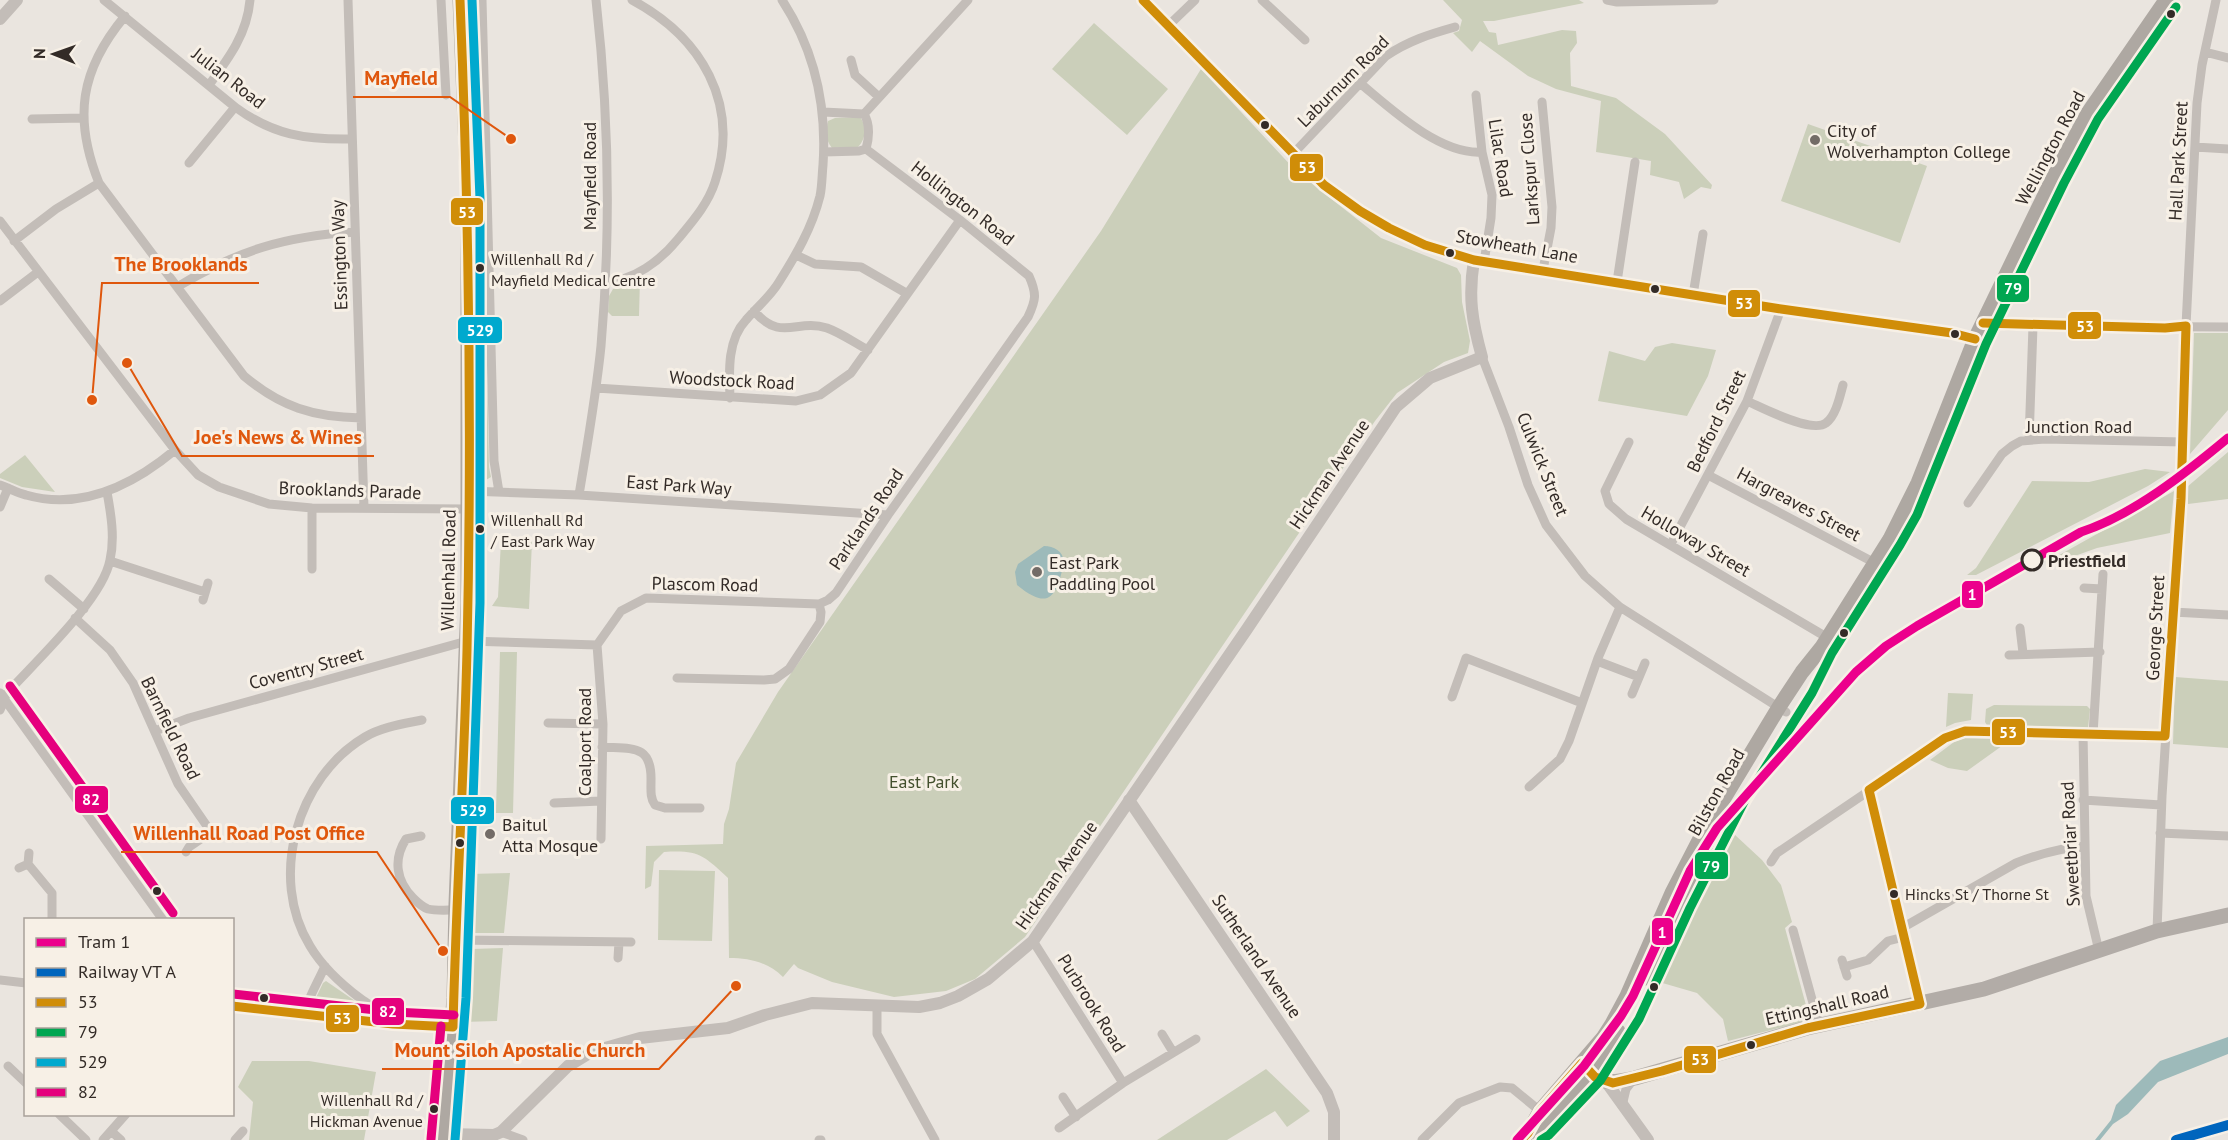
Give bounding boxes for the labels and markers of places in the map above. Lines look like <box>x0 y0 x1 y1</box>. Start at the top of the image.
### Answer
unlabelled marker <box>2165 8 2177 20</box>
callout: Mayfield <box>353 59 450 97</box>
unlabelled marker <box>1259 119 1271 131</box>
place label: City of Wolverhampton College <box>1827 119 2011 163</box>
marker: City of Wolverhampton College <box>1808 133 1822 147</box>
callout: The Brooklands <box>102 245 259 283</box>
unlabelled marker <box>1444 247 1456 259</box>
place label: Willenhall Rd / Mayfield Medical Centre <box>491 249 656 290</box>
marker: Willenhall Rd / Mayfield Medical Centre <box>474 262 486 274</box>
unlabelled marker <box>1649 283 1661 295</box>
unlabelled marker <box>1949 328 1961 340</box>
callout: Joe's News & Wines <box>182 418 374 456</box>
place label: Willenhall Rd / East Park Way <box>490 510 595 551</box>
marker: Willenhall Rd / East Park Way <box>474 523 486 535</box>
marker: Priestfield <box>2021 549 2043 571</box>
place label: Priestfield <box>2048 549 2126 572</box>
place label: East Park Paddling Pool <box>1049 551 1156 595</box>
marker: East Park Paddling Pool <box>1030 565 1044 579</box>
unlabelled marker <box>1838 627 1850 639</box>
place label: Baitul Atta Mosque <box>502 813 598 857</box>
callout: Willenhall Road Post Office <box>121 814 377 852</box>
marker: Baitul Atta Mosque <box>483 827 497 841</box>
unlabelled marker <box>454 837 466 849</box>
place label: Hincks St / Thorne St <box>1905 884 2050 904</box>
unlabelled marker <box>151 885 163 897</box>
marker: Hincks St / Thorne St <box>1888 888 1900 900</box>
unlabelled marker <box>1648 981 1660 993</box>
unlabelled marker <box>258 992 270 1004</box>
callout: Mount Siloh Apostalic Church <box>382 1031 659 1069</box>
unlabelled marker <box>1745 1039 1757 1051</box>
place label: Willenhall Rd / Hickman Avenue <box>310 1090 424 1131</box>
marker: Willenhall Rd / Hickman Avenue <box>428 1103 440 1115</box>

